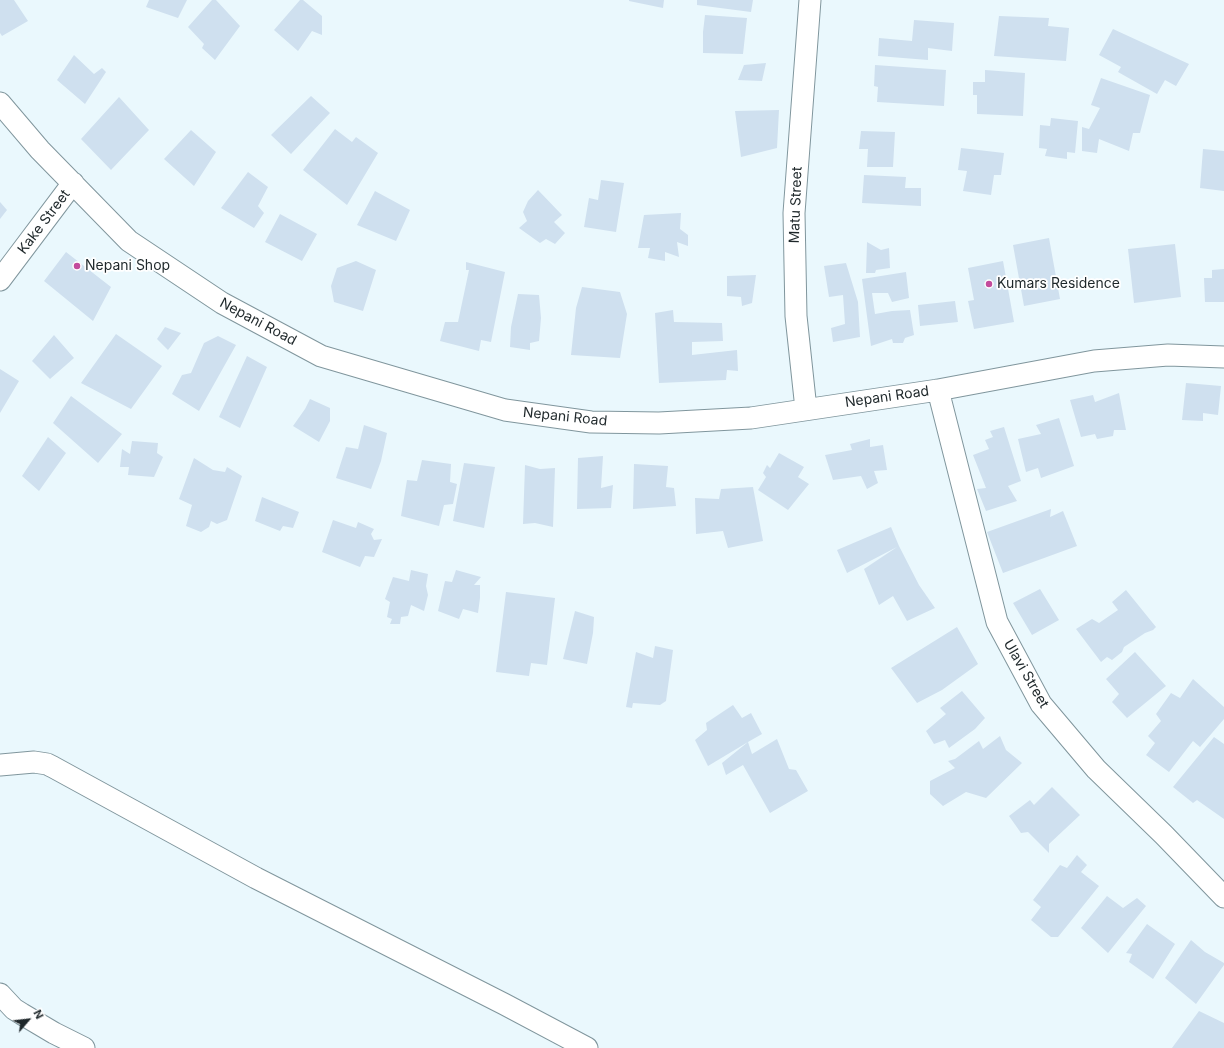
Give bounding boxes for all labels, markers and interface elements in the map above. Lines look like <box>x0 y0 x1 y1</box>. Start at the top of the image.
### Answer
street label: Matu Street <box>786 166 806 244</box>
street label: Kake Street <box>14 187 74 257</box>
place label: Nepani Shop <box>85 258 170 274</box>
marker: Nepani Shop <box>72 261 82 271</box>
place label: Kumars Residence <box>997 276 1120 292</box>
marker: Kumars Residence <box>984 279 994 289</box>
street label: Nepani Road <box>217 295 299 349</box>
street label: Nepani Road <box>844 383 930 411</box>
street label: Nepani Road <box>522 404 608 430</box>
street label: Ulavi Street <box>1000 637 1052 711</box>
north arrow <box>8 1000 48 1040</box>
text: N <box>30 1007 47 1021</box>

